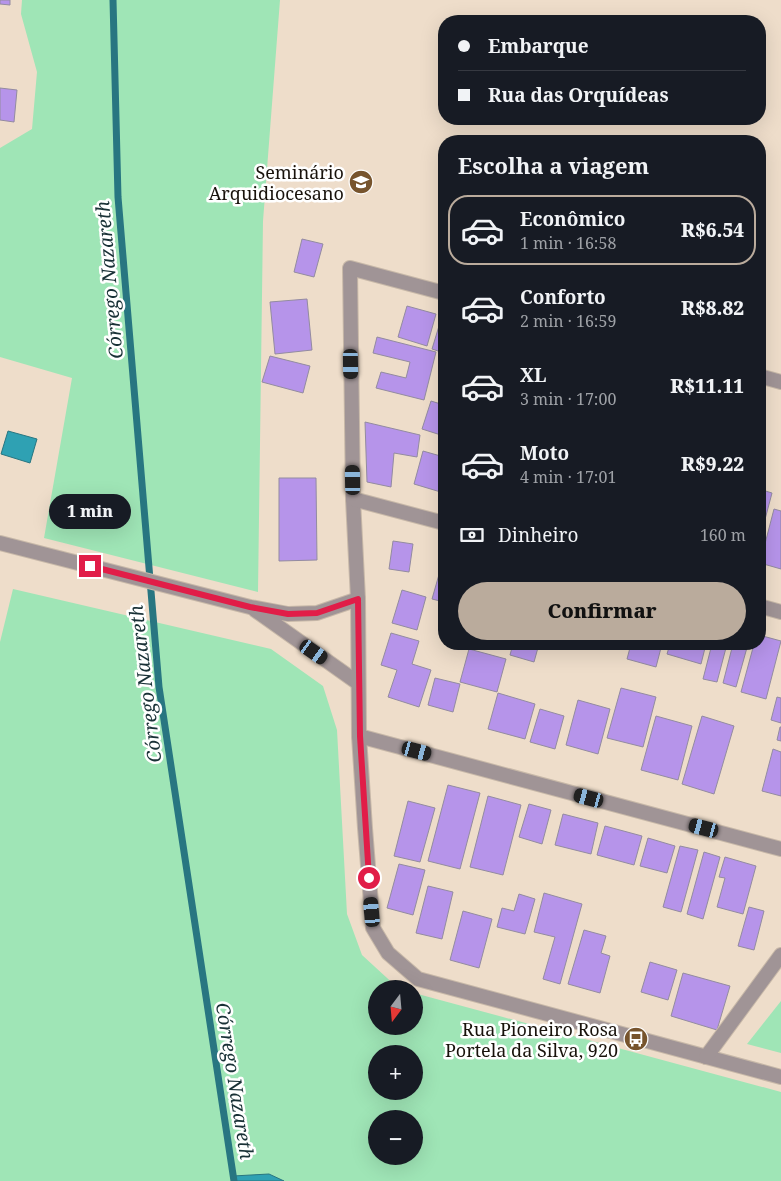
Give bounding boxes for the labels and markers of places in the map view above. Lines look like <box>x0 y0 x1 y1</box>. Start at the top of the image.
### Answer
place label: Seminário Arquidiocesano <box>209 160 344 205</box>
school or university icon: Seminário Arquidiocesano <box>348 169 374 195</box>
place label: Rua Pioneiro Rosa Portela da Silva, 920 <box>445 1017 618 1062</box>
bus stop icon: Rua Pioneiro Rosa Portela da Silva, 920 <box>623 1026 649 1052</box>

